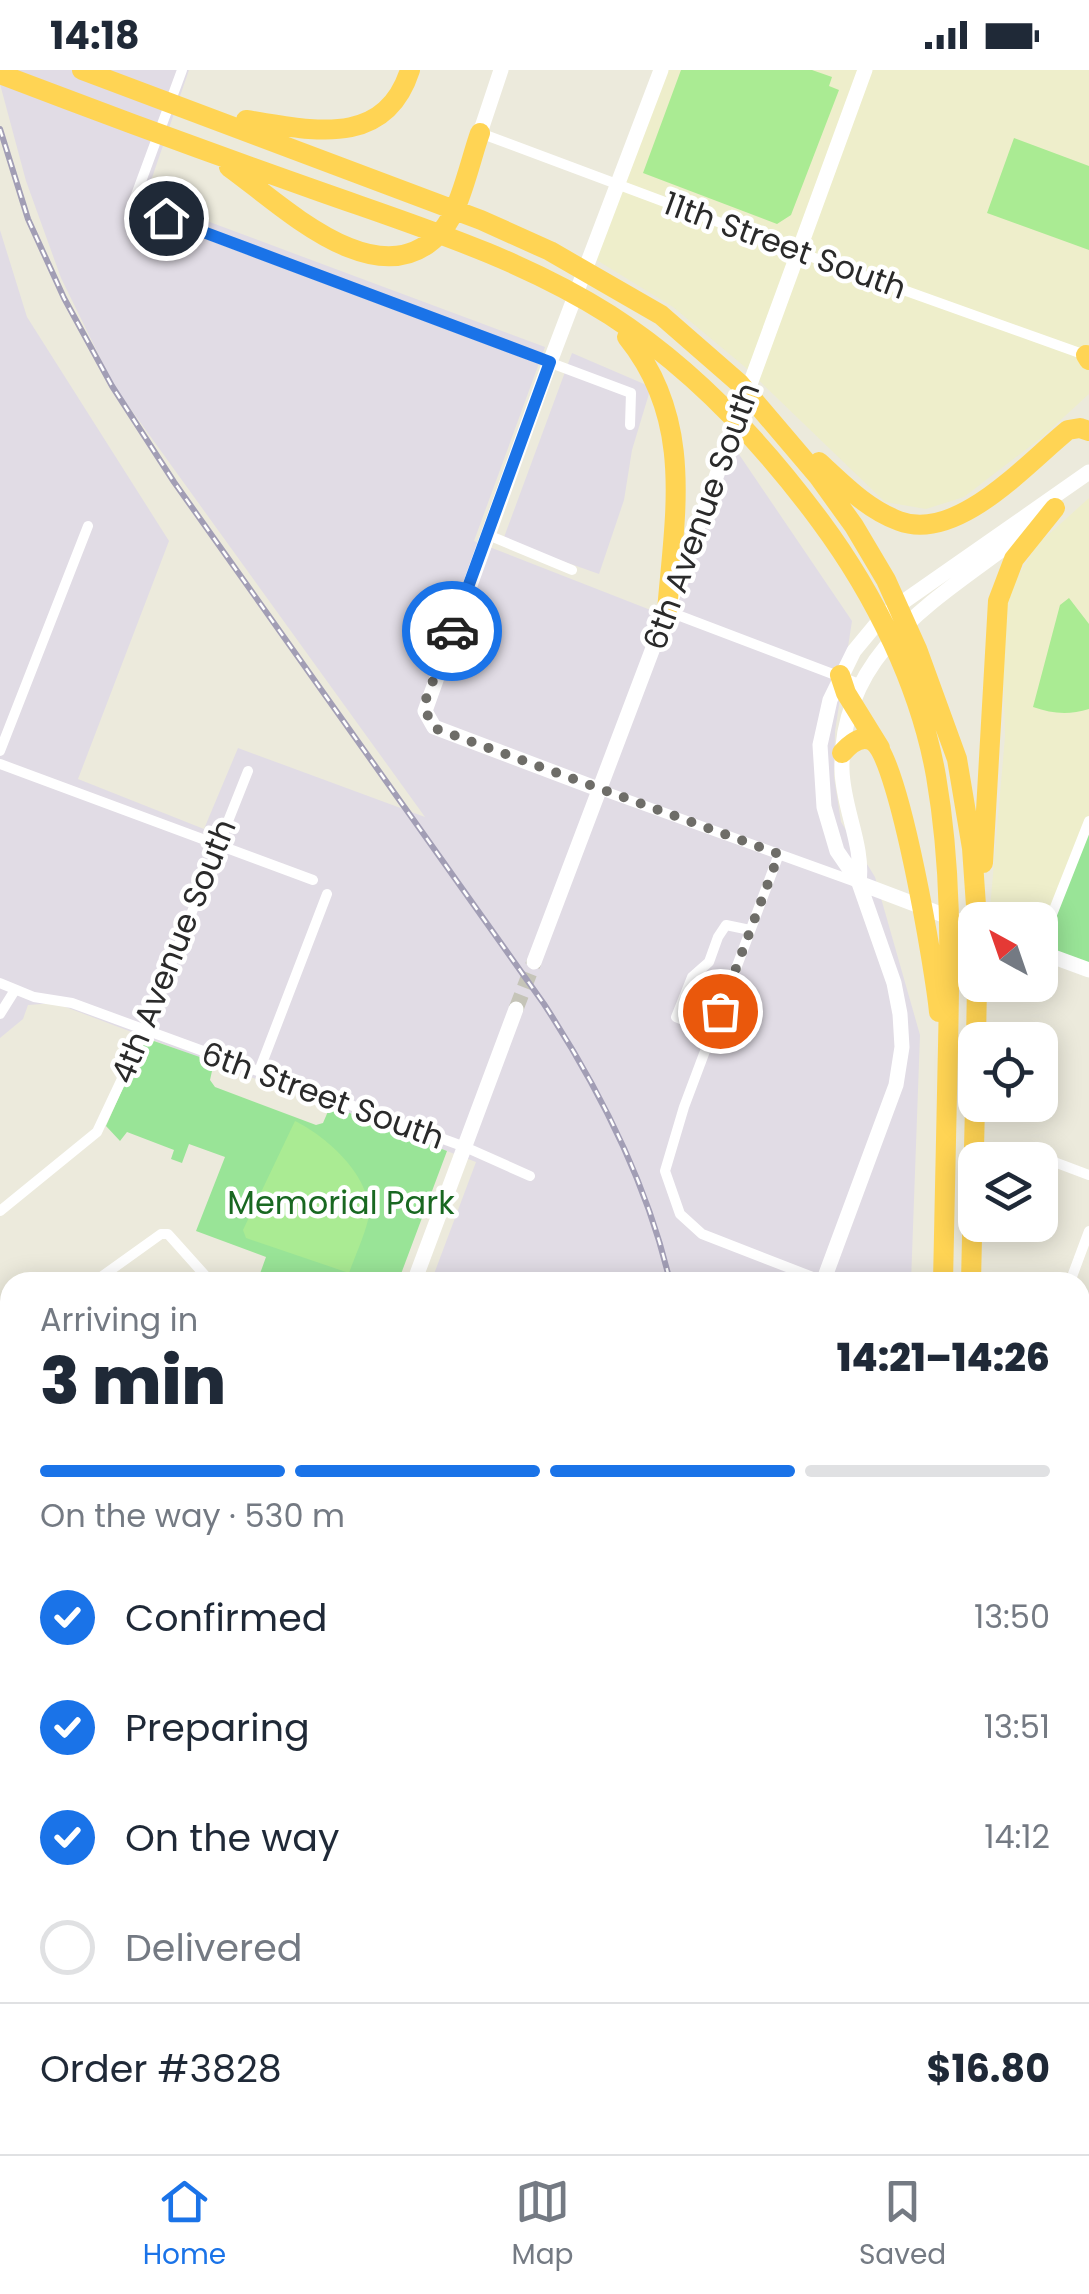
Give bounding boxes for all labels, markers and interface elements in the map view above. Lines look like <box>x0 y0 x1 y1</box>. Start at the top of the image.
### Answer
text: 14:18 <box>50 9 140 62</box>
pin <box>124 176 209 261</box>
street label: 11th Street South <box>657 180 913 310</box>
icon: home <box>139 191 194 246</box>
street label: 6th Avenue South <box>632 376 770 656</box>
courier <box>402 581 502 681</box>
icon: car <box>425 604 480 659</box>
street label: 4th Avenue South <box>99 812 247 1090</box>
north arrow <box>958 902 1058 1002</box>
map controls <box>958 902 1058 1242</box>
pin <box>678 969 763 1054</box>
icon: bag <box>693 984 748 1039</box>
button: locate <box>958 1022 1058 1122</box>
street label: 6th Street South <box>195 1030 451 1160</box>
button: layers <box>958 1142 1058 1242</box>
park label: Memorial Park <box>227 1180 455 1225</box>
text: Arriving in <box>40 1297 198 1342</box>
text: 14:21–14:26 <box>837 1331 1050 1384</box>
text: 3 min <box>40 1336 226 1427</box>
text: On the way · 530 m <box>40 1493 345 1538</box>
icon: check <box>40 1590 95 1645</box>
text: Confirmed <box>125 1591 327 1644</box>
text: 13:50 <box>974 1594 1050 1639</box>
icon: check <box>40 1700 95 1755</box>
text: Preparing <box>125 1701 310 1754</box>
text: 13:51 <box>984 1704 1050 1749</box>
icon: check <box>40 1810 95 1865</box>
text: On the way <box>125 1811 339 1864</box>
text: 14:12 <box>984 1814 1050 1859</box>
text: Delivered <box>125 1921 302 1974</box>
text: Order #3828 <box>40 2042 282 2095</box>
text: $16.80 <box>926 2042 1050 2095</box>
tab: Home <box>143 2174 226 2276</box>
tab: Map <box>512 2174 574 2276</box>
tab: Saved <box>859 2174 946 2276</box>

